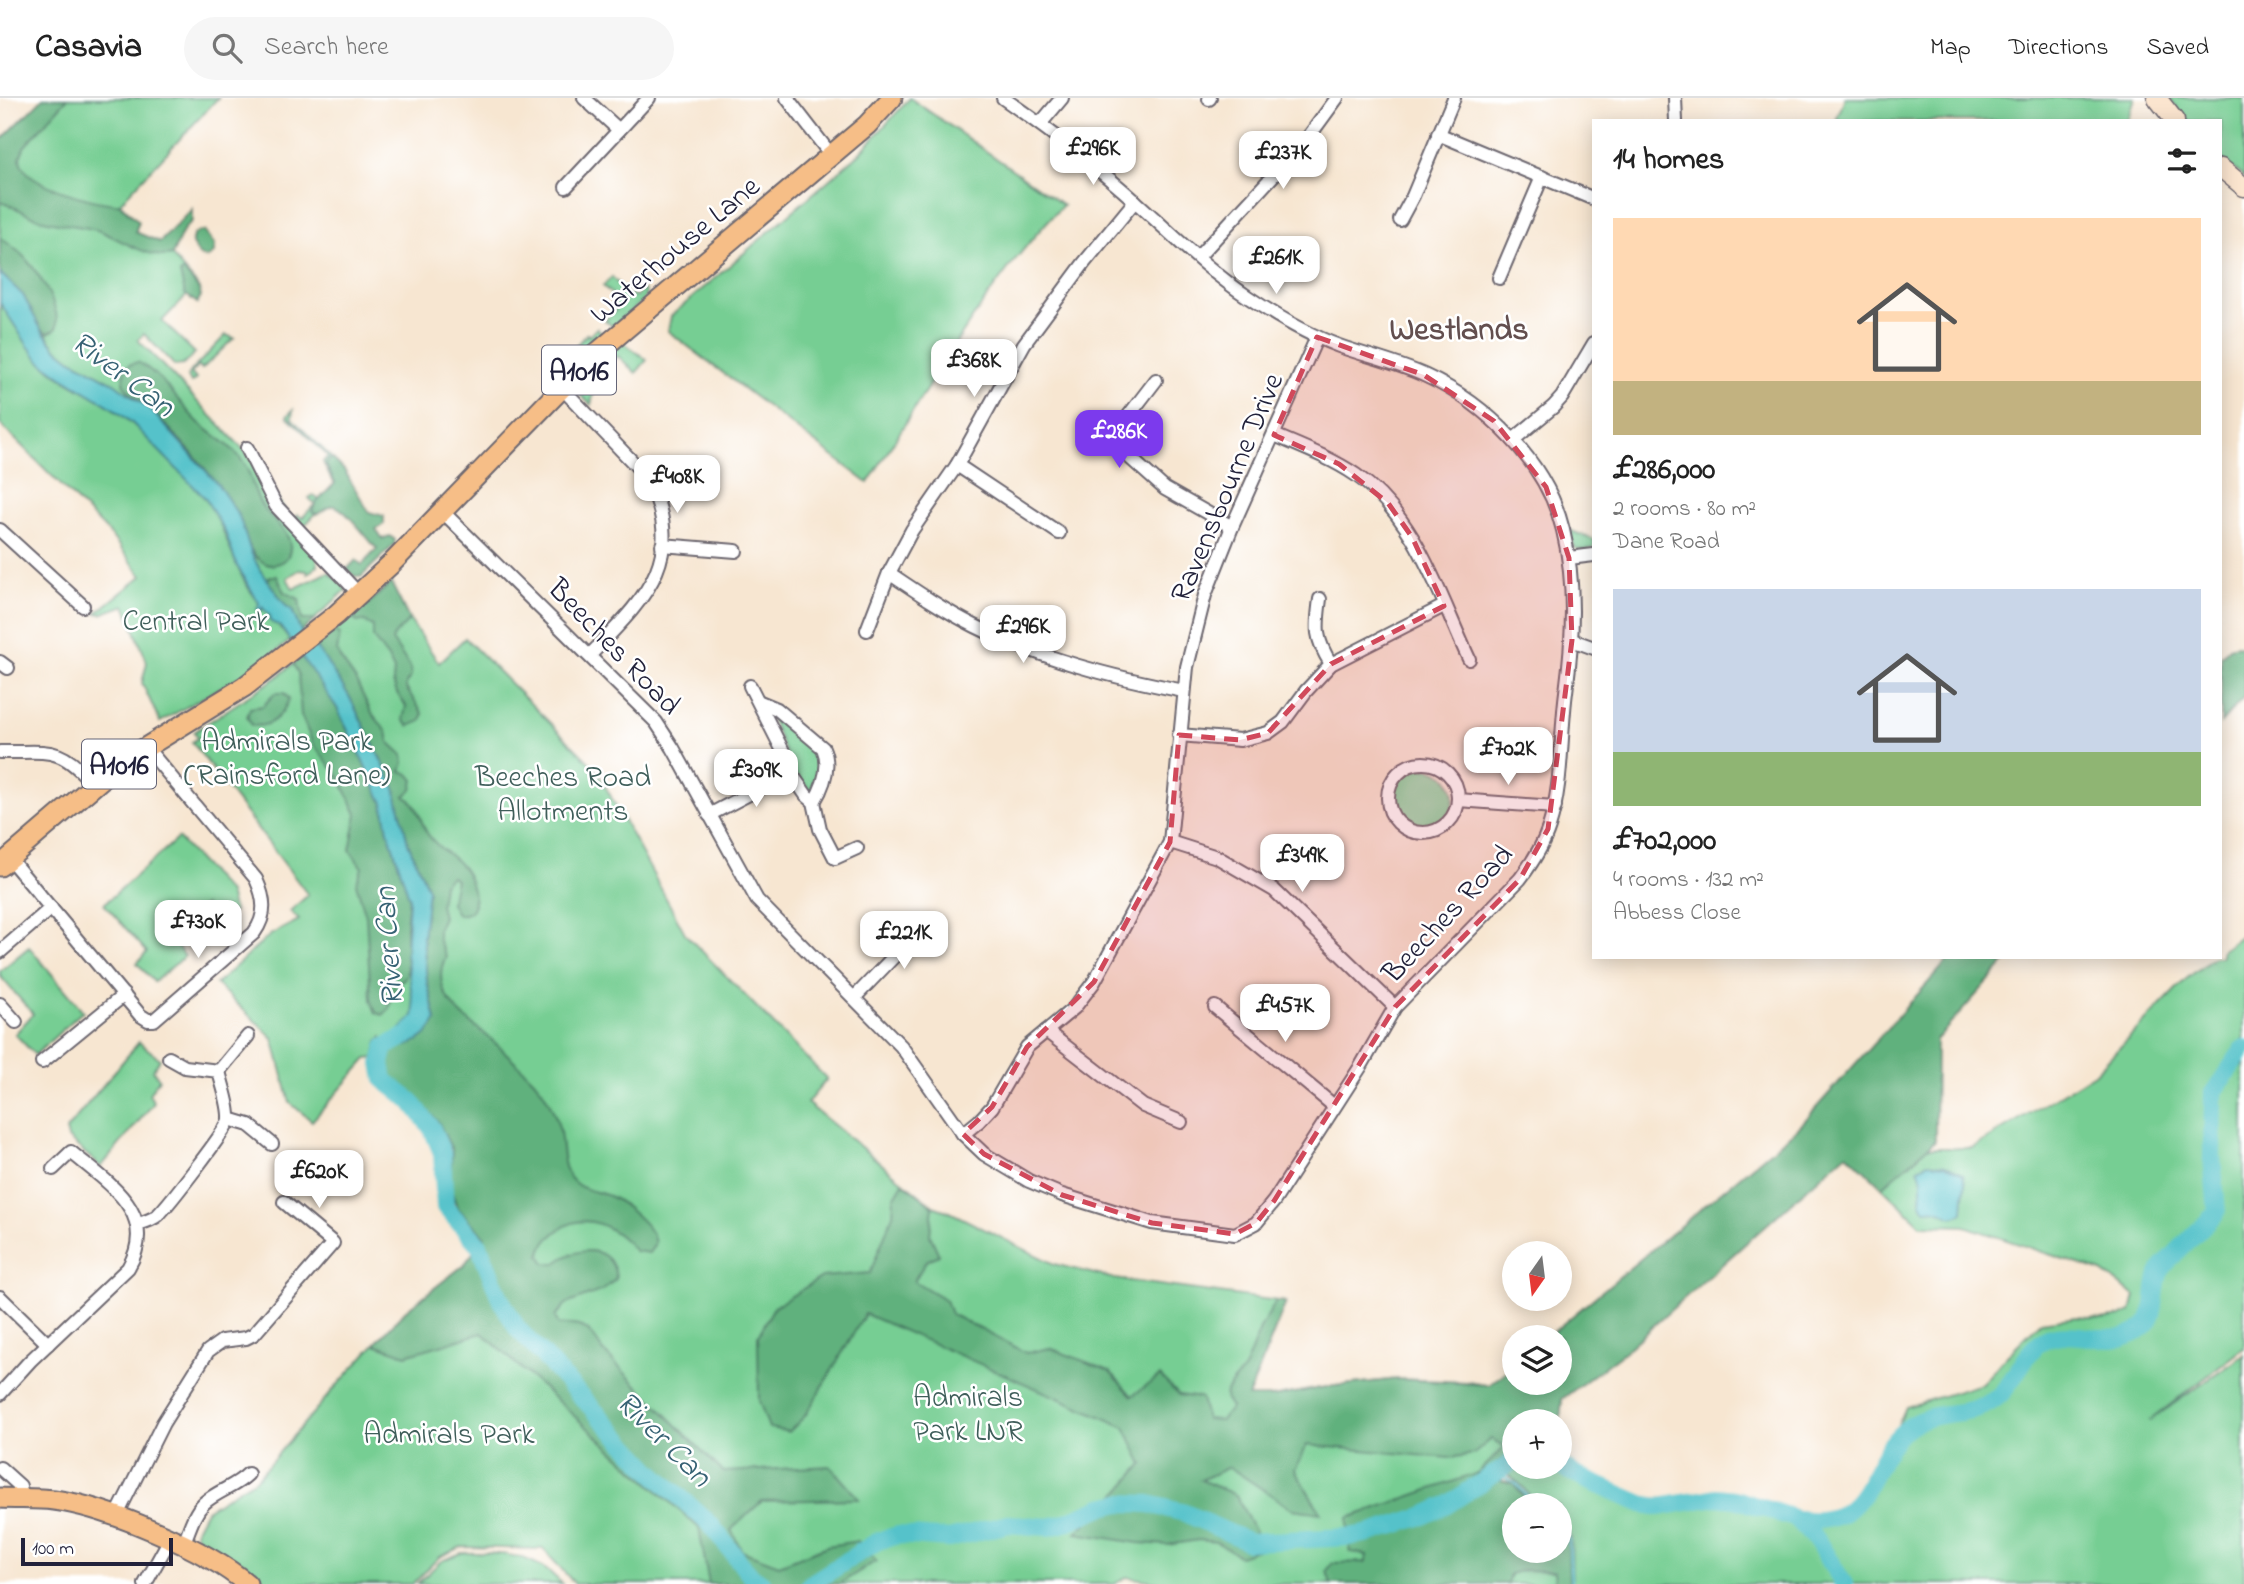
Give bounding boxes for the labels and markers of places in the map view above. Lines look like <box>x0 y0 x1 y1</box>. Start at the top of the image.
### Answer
pin: £296K <box>1044 127 1142 187</box>
pin: £237K <box>1234 132 1332 191</box>
pin: £261K <box>1227 236 1325 296</box>
pin: £368K <box>925 340 1023 399</box>
pin: £286K <box>1070 410 1168 470</box>
pin: £408K <box>628 456 726 515</box>
pin: £296K <box>974 606 1072 665</box>
pin: £702K <box>1459 728 1557 787</box>
pin: £309K <box>707 750 805 809</box>
pin: £349K <box>1253 834 1351 894</box>
pin: £730K <box>149 900 247 960</box>
pin: £221K <box>855 912 953 971</box>
pin: £457K <box>1236 984 1334 1044</box>
pin: £620K <box>270 1150 368 1210</box>

